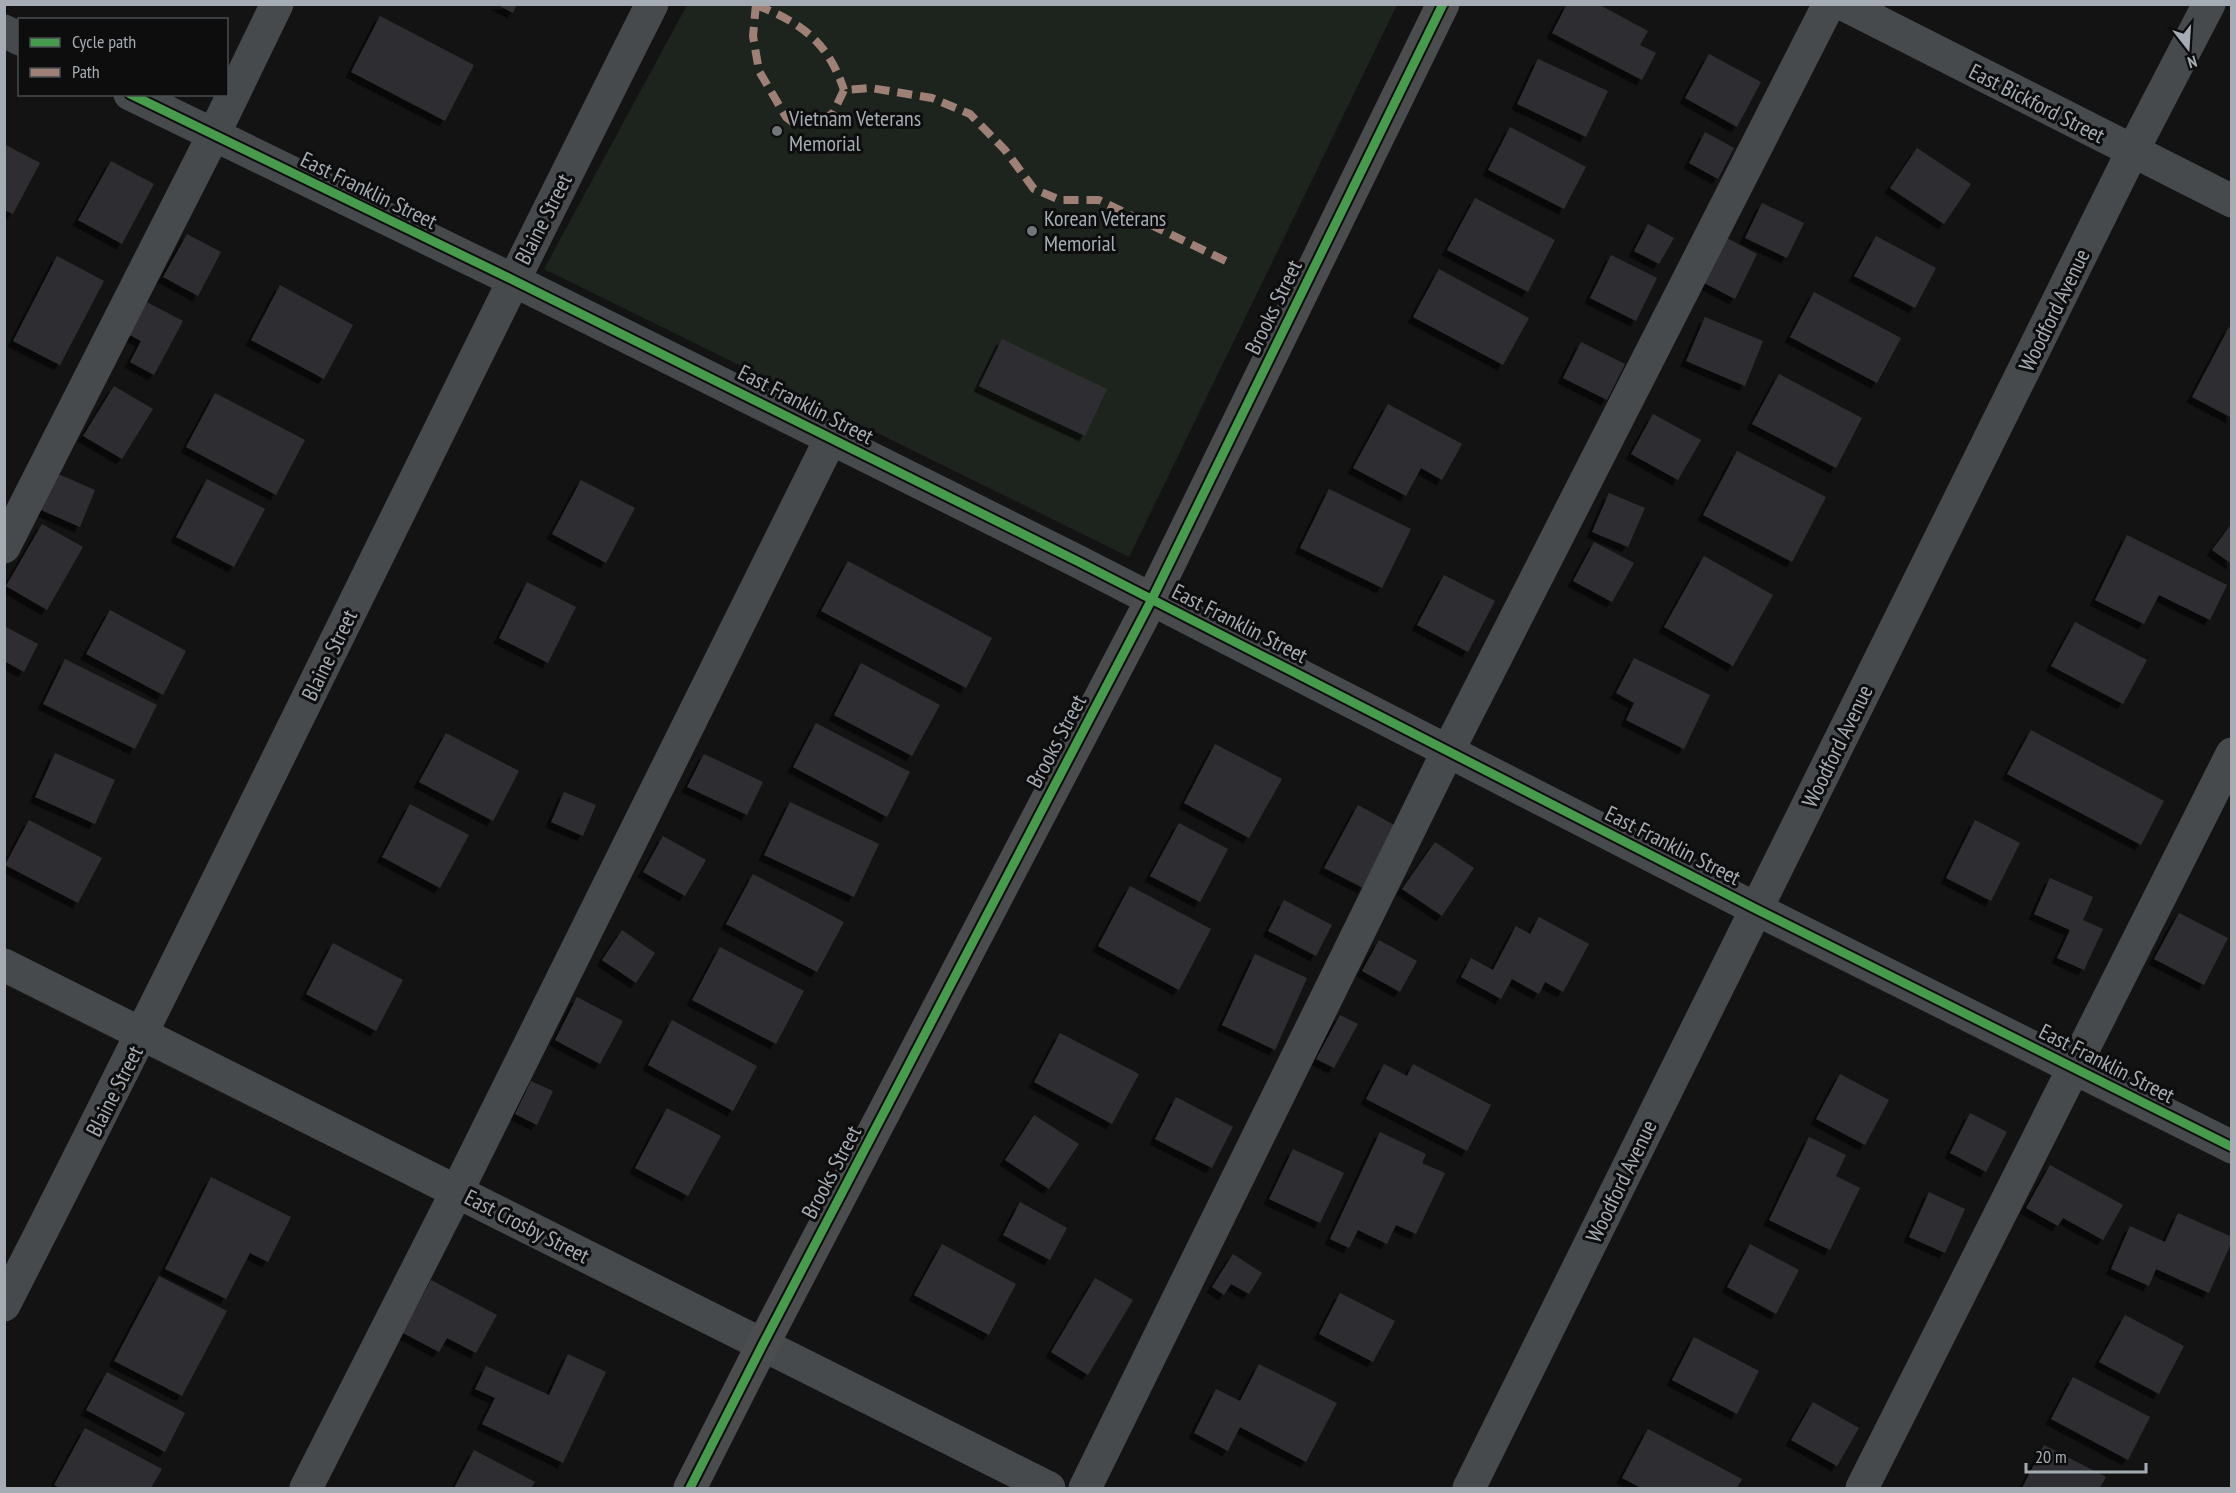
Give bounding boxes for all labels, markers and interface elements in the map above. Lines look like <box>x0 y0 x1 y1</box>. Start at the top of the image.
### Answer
legend <box>18 18 228 96</box>
north arrow <box>2158 18 2218 78</box>
text: Cycle path <box>72 30 136 53</box>
text: N <box>2185 52 2199 73</box>
street label: East Bickford Street <box>1964 57 2110 149</box>
text: Path <box>72 60 100 83</box>
place label: Vietnam Veterans Memorial <box>788 104 921 157</box>
marker: Vietnam Veterans Memorial <box>770 124 784 138</box>
street label: East Franklin Street <box>296 145 442 235</box>
street label: Blaine Street <box>508 169 578 269</box>
place label: Korean Veterans Memorial <box>1044 204 1166 257</box>
marker: Korean Veterans Memorial <box>1025 224 1039 238</box>
street label: Woodford Avenue <box>2012 244 2096 376</box>
street label: Brooks Street <box>1238 255 1308 359</box>
street label: East Franklin Street <box>734 358 878 450</box>
street label: East Franklin Street <box>1168 577 1312 669</box>
street label: Blaine Street <box>295 605 363 705</box>
street label: Woodford Avenue <box>1795 680 1879 812</box>
street label: Brooks Street <box>1020 690 1092 792</box>
street label: East Franklin Street <box>1601 799 1745 891</box>
street label: East Franklin Street <box>2035 1017 2179 1109</box>
street label: Blaine Street <box>79 1041 149 1141</box>
street label: Woodford Avenue <box>1579 1115 1663 1247</box>
street label: Brooks Street <box>795 1121 867 1223</box>
street label: East Crosby Street <box>460 1183 594 1269</box>
scale bar <box>2026 1436 2146 1474</box>
text: 20 m <box>2035 1445 2067 1468</box>

